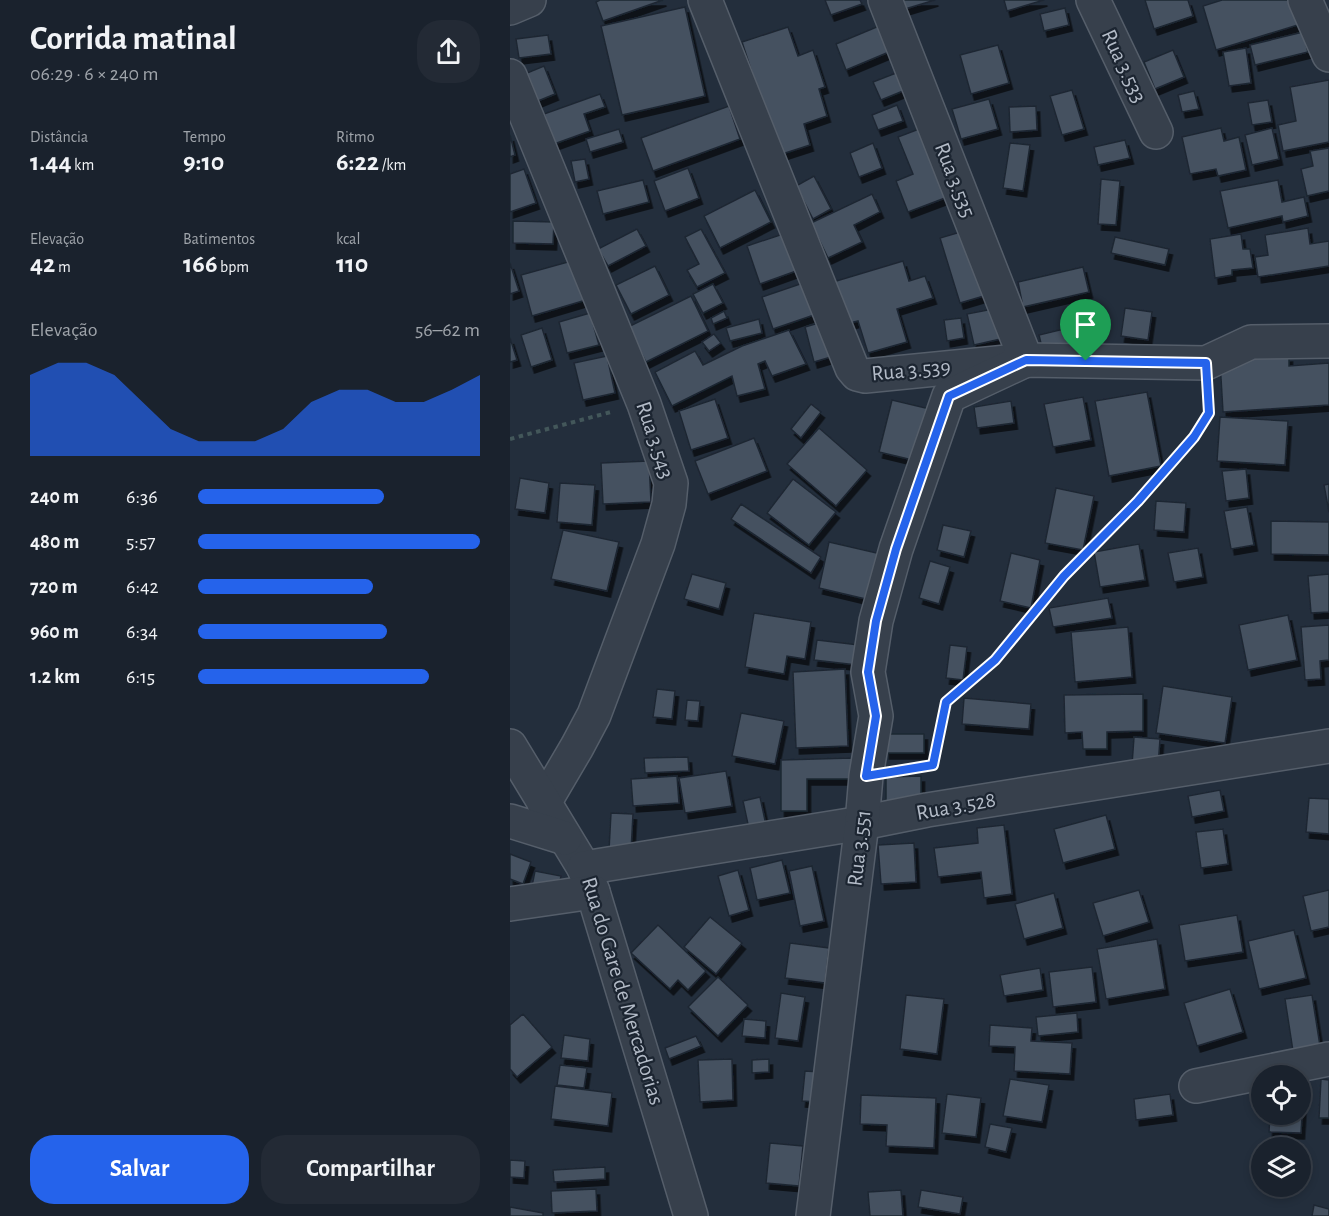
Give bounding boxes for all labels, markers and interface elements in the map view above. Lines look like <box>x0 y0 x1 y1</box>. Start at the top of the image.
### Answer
button: share <box>417 20 480 83</box>
text: Corrida matinal <box>30 23 237 56</box>
street label: Rua 3.533 <box>1098 26 1150 106</box>
text: 06:29 · 6 × 240 m <box>30 64 158 84</box>
text: Distância <box>30 129 88 145</box>
text: Tempo <box>183 129 226 145</box>
text: Ritmo <box>336 129 375 145</box>
street label: Rua 3.535 <box>931 139 979 221</box>
text: 1.44 <box>30 149 71 175</box>
text: 9:10 <box>183 149 224 175</box>
text: 6:22 <box>336 149 379 175</box>
text: km <box>71 157 94 173</box>
text: /km <box>379 157 406 173</box>
text: Elevação <box>30 231 84 247</box>
text: Batimentos <box>183 231 255 247</box>
text: kcal <box>336 231 360 247</box>
text: 42 <box>30 251 55 277</box>
text: 166 <box>183 251 217 277</box>
text: 110 <box>336 251 368 277</box>
text: m <box>55 259 71 275</box>
text: bpm <box>217 259 249 275</box>
pin <box>1060 299 1111 361</box>
icon: arrive <box>1069 308 1102 341</box>
text: Elevação <box>30 320 98 340</box>
text: 56–62 m <box>415 320 480 340</box>
street label: Rua 3.539 <box>870 356 952 384</box>
street label: Rua 3.543 <box>632 399 678 481</box>
text: 240 m <box>30 487 79 507</box>
text: 6:36 <box>126 487 158 507</box>
text: 480 m <box>30 532 80 552</box>
text: 5:57 <box>126 532 156 552</box>
text: 720 m <box>30 577 78 597</box>
text: 6:42 <box>126 577 159 597</box>
text: 960 m <box>30 622 79 642</box>
text: 6:34 <box>126 622 158 642</box>
text: 1.2 km <box>30 667 80 687</box>
text: 6:15 <box>126 667 155 687</box>
street label: Rua 3.528 <box>914 788 998 824</box>
street label: Rua 3.551 <box>843 809 875 887</box>
street label: Rua do Gare de Mercadorias <box>578 875 668 1107</box>
map controls <box>1251 1065 1311 1197</box>
button: locate <box>1251 1065 1311 1125</box>
button: Salvar <box>30 1135 249 1204</box>
button: Compartilhar <box>261 1135 480 1204</box>
button: layers <box>1251 1137 1311 1197</box>

